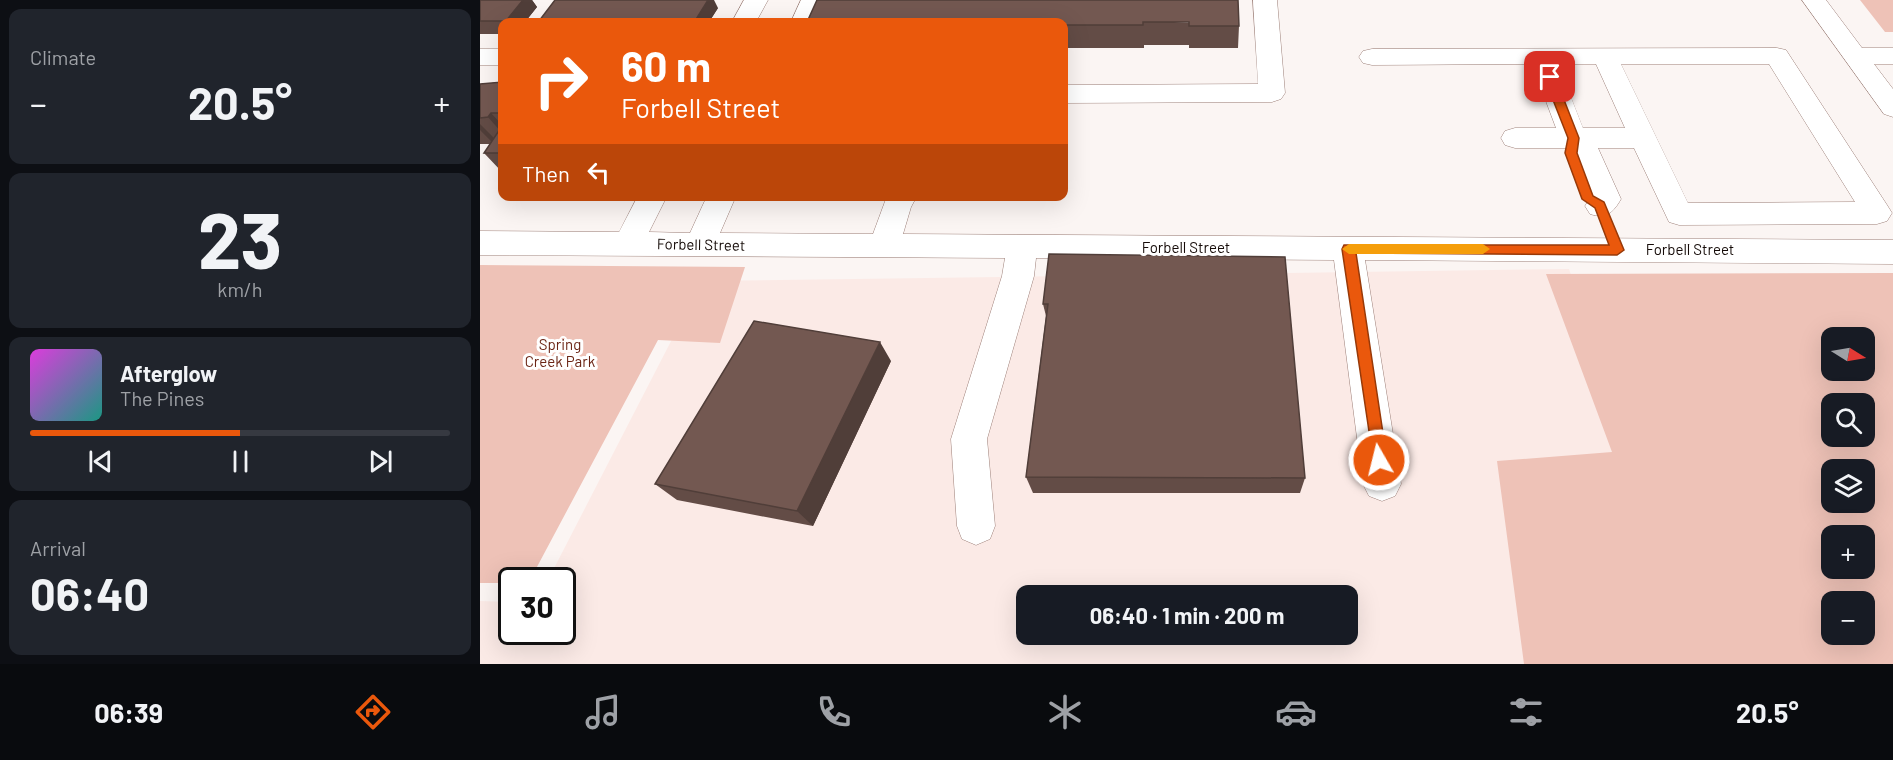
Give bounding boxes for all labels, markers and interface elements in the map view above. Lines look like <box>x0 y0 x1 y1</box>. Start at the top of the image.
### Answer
text: 60 m <box>621 40 711 90</box>
icon: right <box>522 42 600 120</box>
text: Climate <box>30 45 96 69</box>
pin <box>1524 51 1575 102</box>
icon: arrive <box>1533 60 1566 93</box>
text: 20.5° <box>188 75 292 129</box>
text: − <box>30 83 47 123</box>
text: + <box>434 83 450 123</box>
text: Forbell Street <box>621 91 780 123</box>
icon: left <box>582 156 615 189</box>
text: Then <box>522 160 570 186</box>
text: 23 <box>198 191 282 285</box>
street label: Forbell Street <box>657 234 745 254</box>
street label: Forbell Street <box>1142 238 1230 256</box>
street label: Forbell Street <box>1646 240 1734 258</box>
text: km/h <box>217 277 263 301</box>
north arrow <box>1821 327 1875 381</box>
map controls <box>1821 327 1875 645</box>
park label: Spring Creek Park <box>525 335 596 370</box>
text: Afterglow <box>120 360 217 386</box>
text: The Pines <box>120 386 204 410</box>
button: search <box>1821 393 1875 447</box>
position arrow <box>1347 428 1411 492</box>
icon: previous <box>84 445 117 478</box>
icon: pause <box>224 445 257 478</box>
icon: next <box>364 445 397 478</box>
button: layers <box>1821 459 1875 513</box>
button: + <box>1821 525 1875 579</box>
text: Arrival <box>30 536 86 560</box>
text: 06:40 <box>30 566 149 620</box>
speed limit sign: 30 <box>498 567 576 645</box>
button: − <box>1821 591 1875 645</box>
text: 06:40 · 1 min · 200 m <box>1090 602 1284 628</box>
icon: directions <box>352 691 394 733</box>
icon: music <box>582 691 624 733</box>
icon: phone <box>813 691 855 733</box>
icon: climate <box>1044 691 1086 733</box>
icon: car <box>1275 691 1317 733</box>
icon: filters <box>1505 691 1547 733</box>
text: 06:39 <box>94 696 163 728</box>
text: 20.5° <box>1736 696 1799 728</box>

